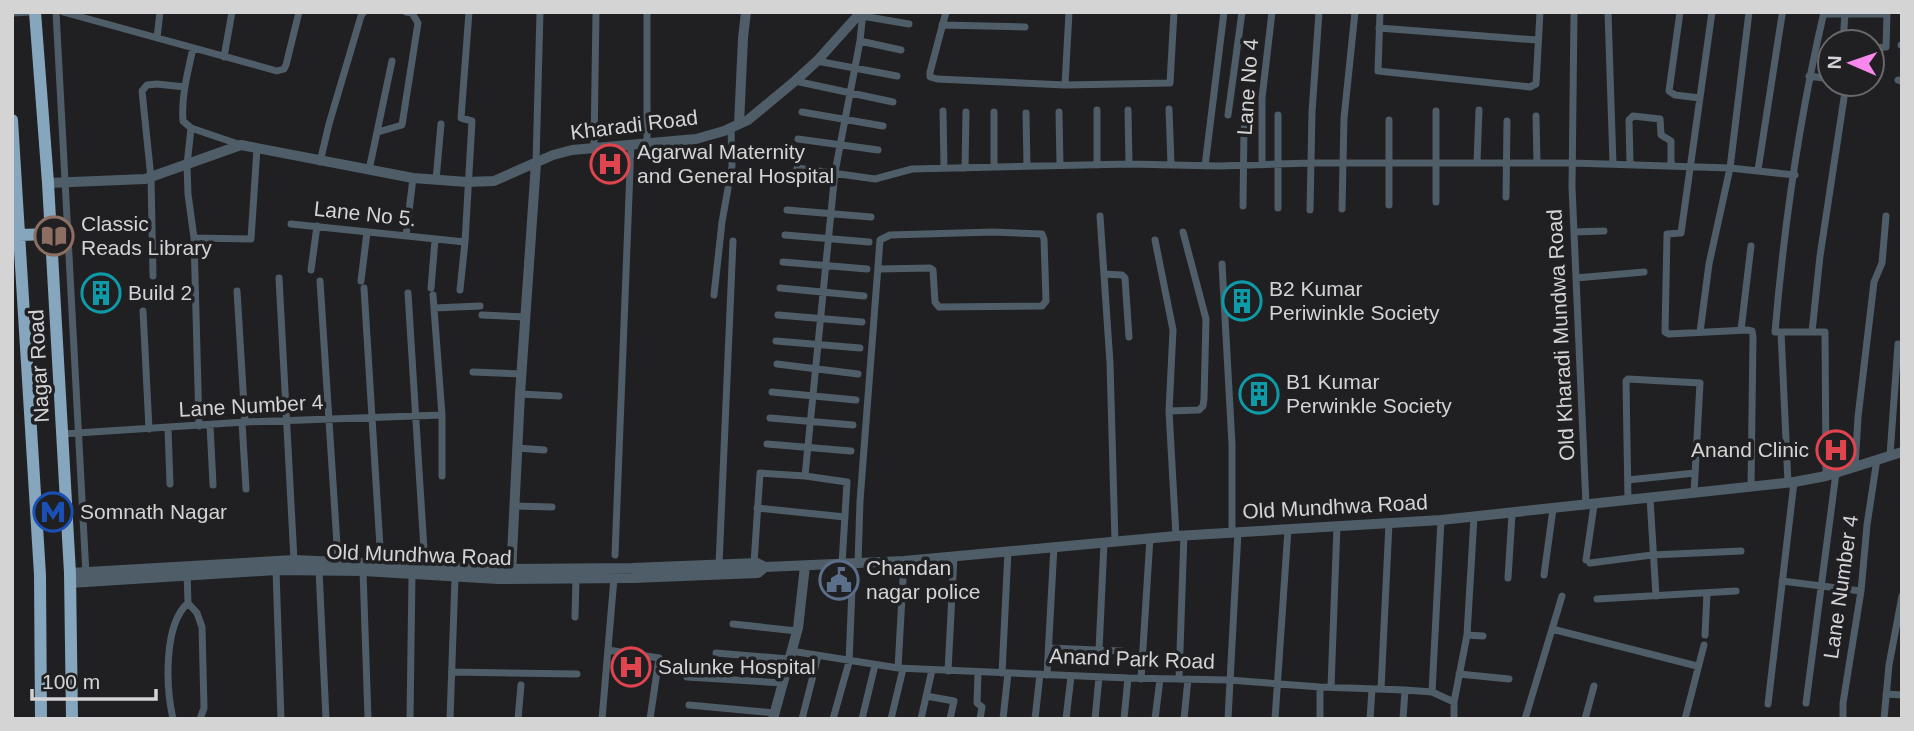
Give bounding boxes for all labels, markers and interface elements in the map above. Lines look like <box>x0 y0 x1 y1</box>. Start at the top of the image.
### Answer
north arrow <box>1816 28 1886 98</box>
street label: Lane No 4 <box>1233 38 1262 136</box>
text: N <box>1824 55 1845 70</box>
street label: Kharadi Road <box>569 105 699 144</box>
place label: Agarwal Maternity and General Hospital <box>637 140 834 187</box>
hospital icon: Agarwal Maternity and General Hospital <box>589 143 631 185</box>
street label: Lane No 5. <box>313 197 417 230</box>
street label: Old Kharadi Mundwa Road <box>1542 209 1579 462</box>
place label: Classic Reads Library <box>81 212 212 259</box>
library icon: Classic Reads Library <box>33 215 75 257</box>
building icon: Build 2 <box>80 272 122 314</box>
place label: B2 Kumar Periwinkle Society <box>1269 277 1440 324</box>
building icon: B2 Kumar Periwinkle Society <box>1221 280 1263 322</box>
place label: Build 2 <box>128 281 192 304</box>
street label: Nagar Road <box>24 309 53 423</box>
place label: B1 Kumar Perwinkle Society <box>1286 370 1452 417</box>
building icon: B1 Kumar Perwinkle Society <box>1238 373 1280 415</box>
street label: Lane Number 4 <box>178 390 324 421</box>
hospital icon: Anand Clinic <box>1815 429 1857 471</box>
place label: Anand Clinic <box>1691 438 1809 461</box>
street label: Old Mundhwa Road <box>1242 490 1428 523</box>
metro station icon: Somnath Nagar <box>32 491 74 533</box>
place label: Somnath Nagar <box>80 500 227 523</box>
street label: Lane Number 4 <box>1819 513 1862 660</box>
street label: Old Mundhwa Road <box>326 540 512 569</box>
place label: Chandan nagar police <box>866 556 980 603</box>
public building icon: Chandan nagar police <box>818 559 860 601</box>
street label: Anand Park Road <box>1049 644 1215 673</box>
hospital icon: Salunke Hospital <box>610 646 652 688</box>
place label: Salunke Hospital <box>658 655 816 678</box>
scale bar <box>32 658 156 702</box>
text: 100 m <box>42 670 100 693</box>

